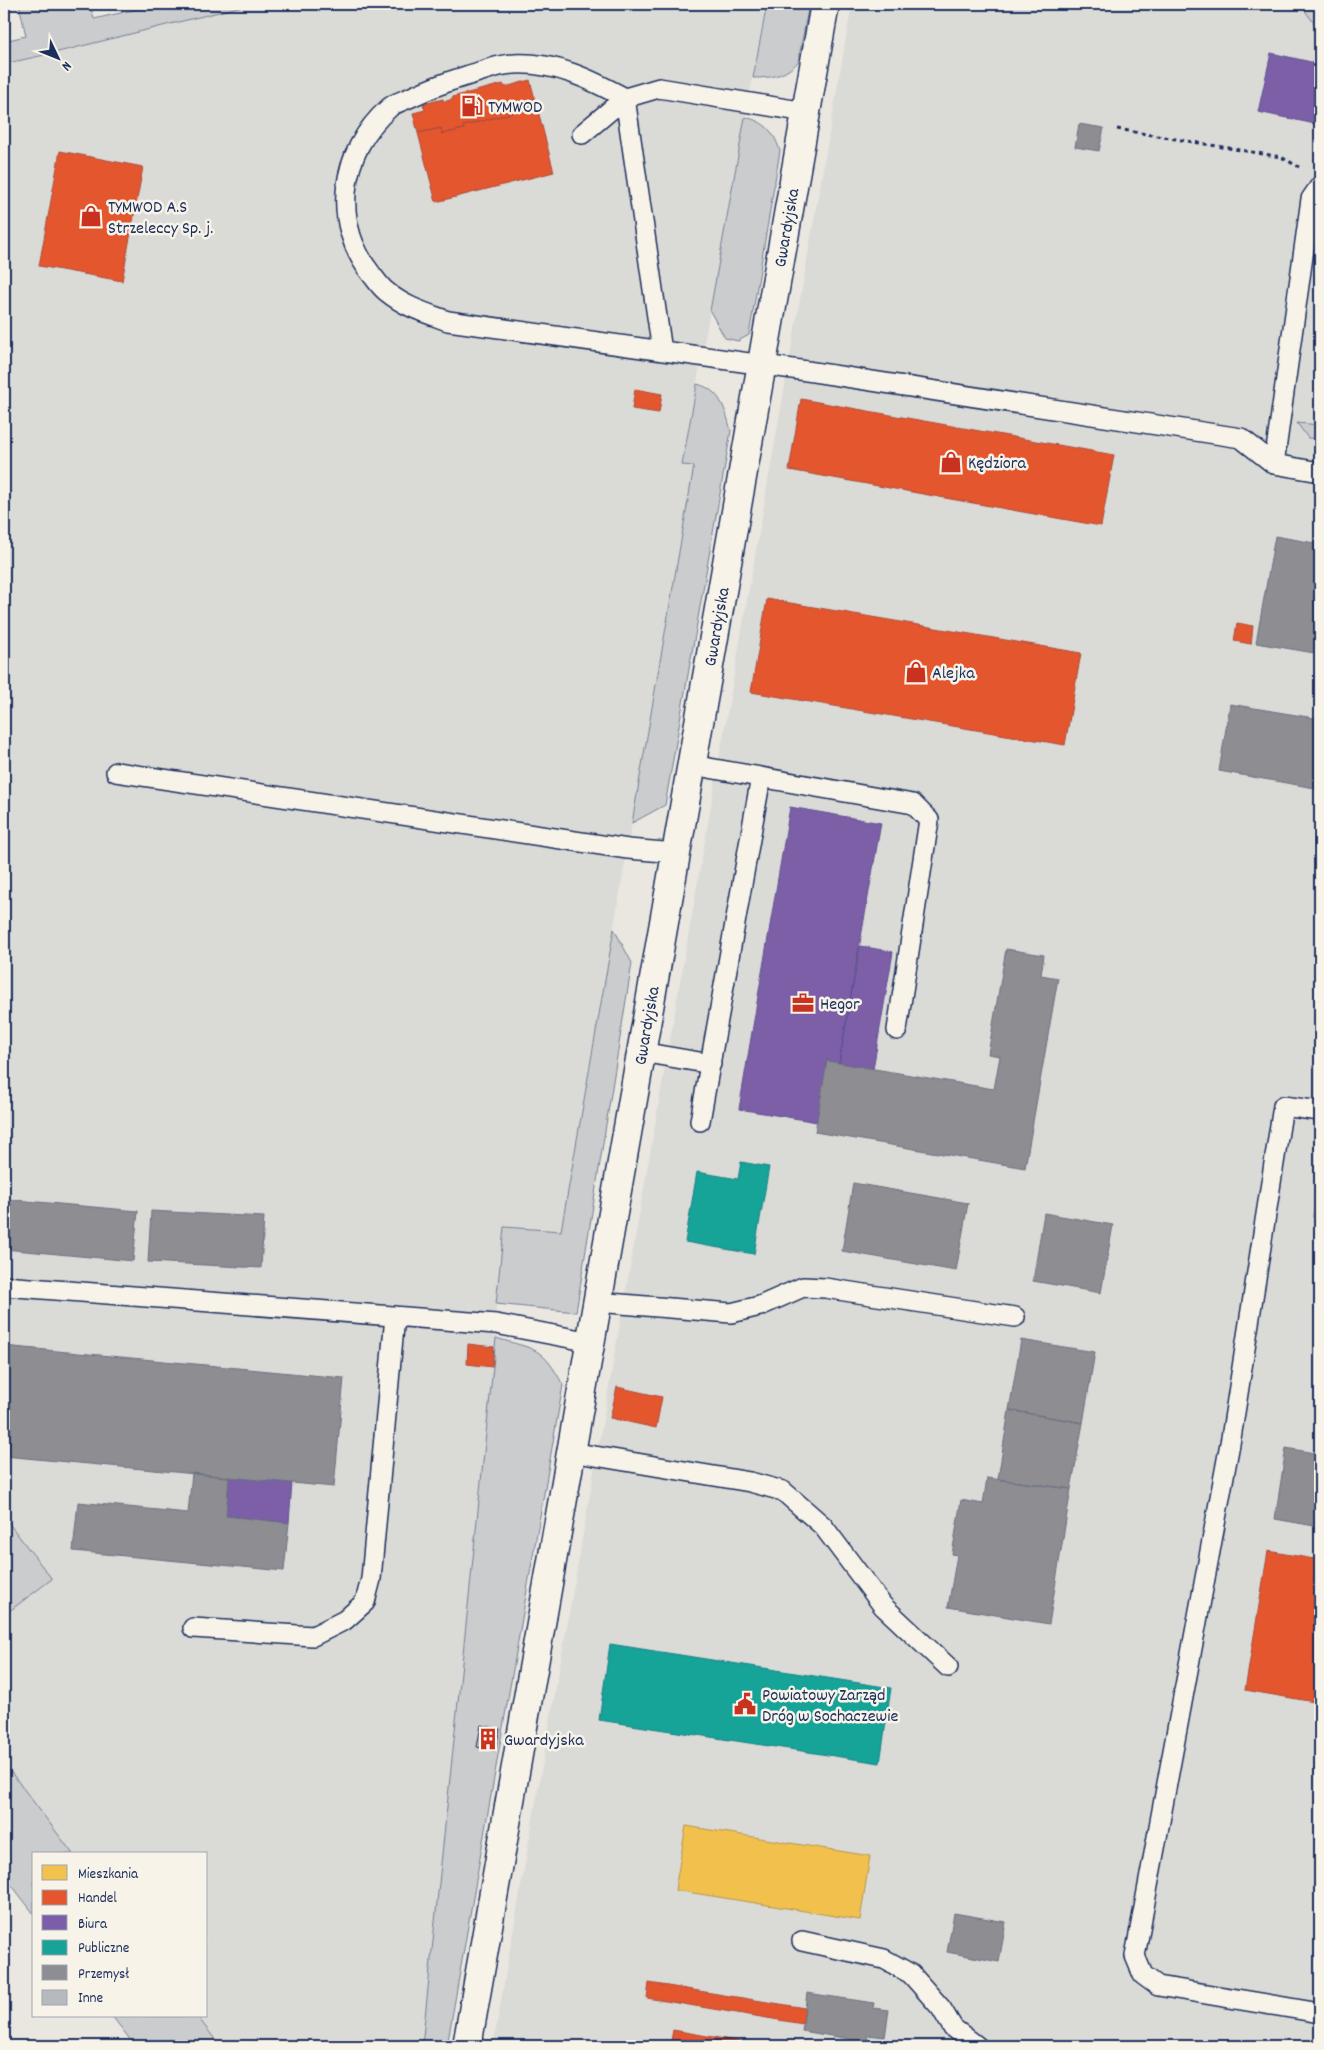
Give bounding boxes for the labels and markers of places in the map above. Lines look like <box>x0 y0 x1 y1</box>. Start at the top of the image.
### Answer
fuel station icon: TYMWOD <box>459 93 485 119</box>
place label: TYMWOD <box>488 96 542 121</box>
place label: TYMWOD A.S Strzeleccy Sp. j. <box>108 196 213 242</box>
shop icon: TYMWOD A.S Strzeleccy Sp. j. <box>78 203 104 229</box>
shop icon: Kędziora <box>938 449 964 475</box>
place label: Kędziora <box>968 452 1026 477</box>
shop icon: Alejka <box>903 659 929 685</box>
place label: Alejka <box>932 662 975 687</box>
office icon: Hegor <box>790 990 816 1016</box>
place label: Hegor <box>820 993 860 1018</box>
place label: Powiatowy Zarząd Dróg w Sochaczewie <box>762 1684 898 1730</box>
public building icon: Powiatowy Zarząd Dróg w Sochaczewie <box>732 1691 758 1717</box>
building icon: Gwardyjska <box>475 1726 501 1752</box>
place label: Gwardyjska <box>504 1729 584 1754</box>

